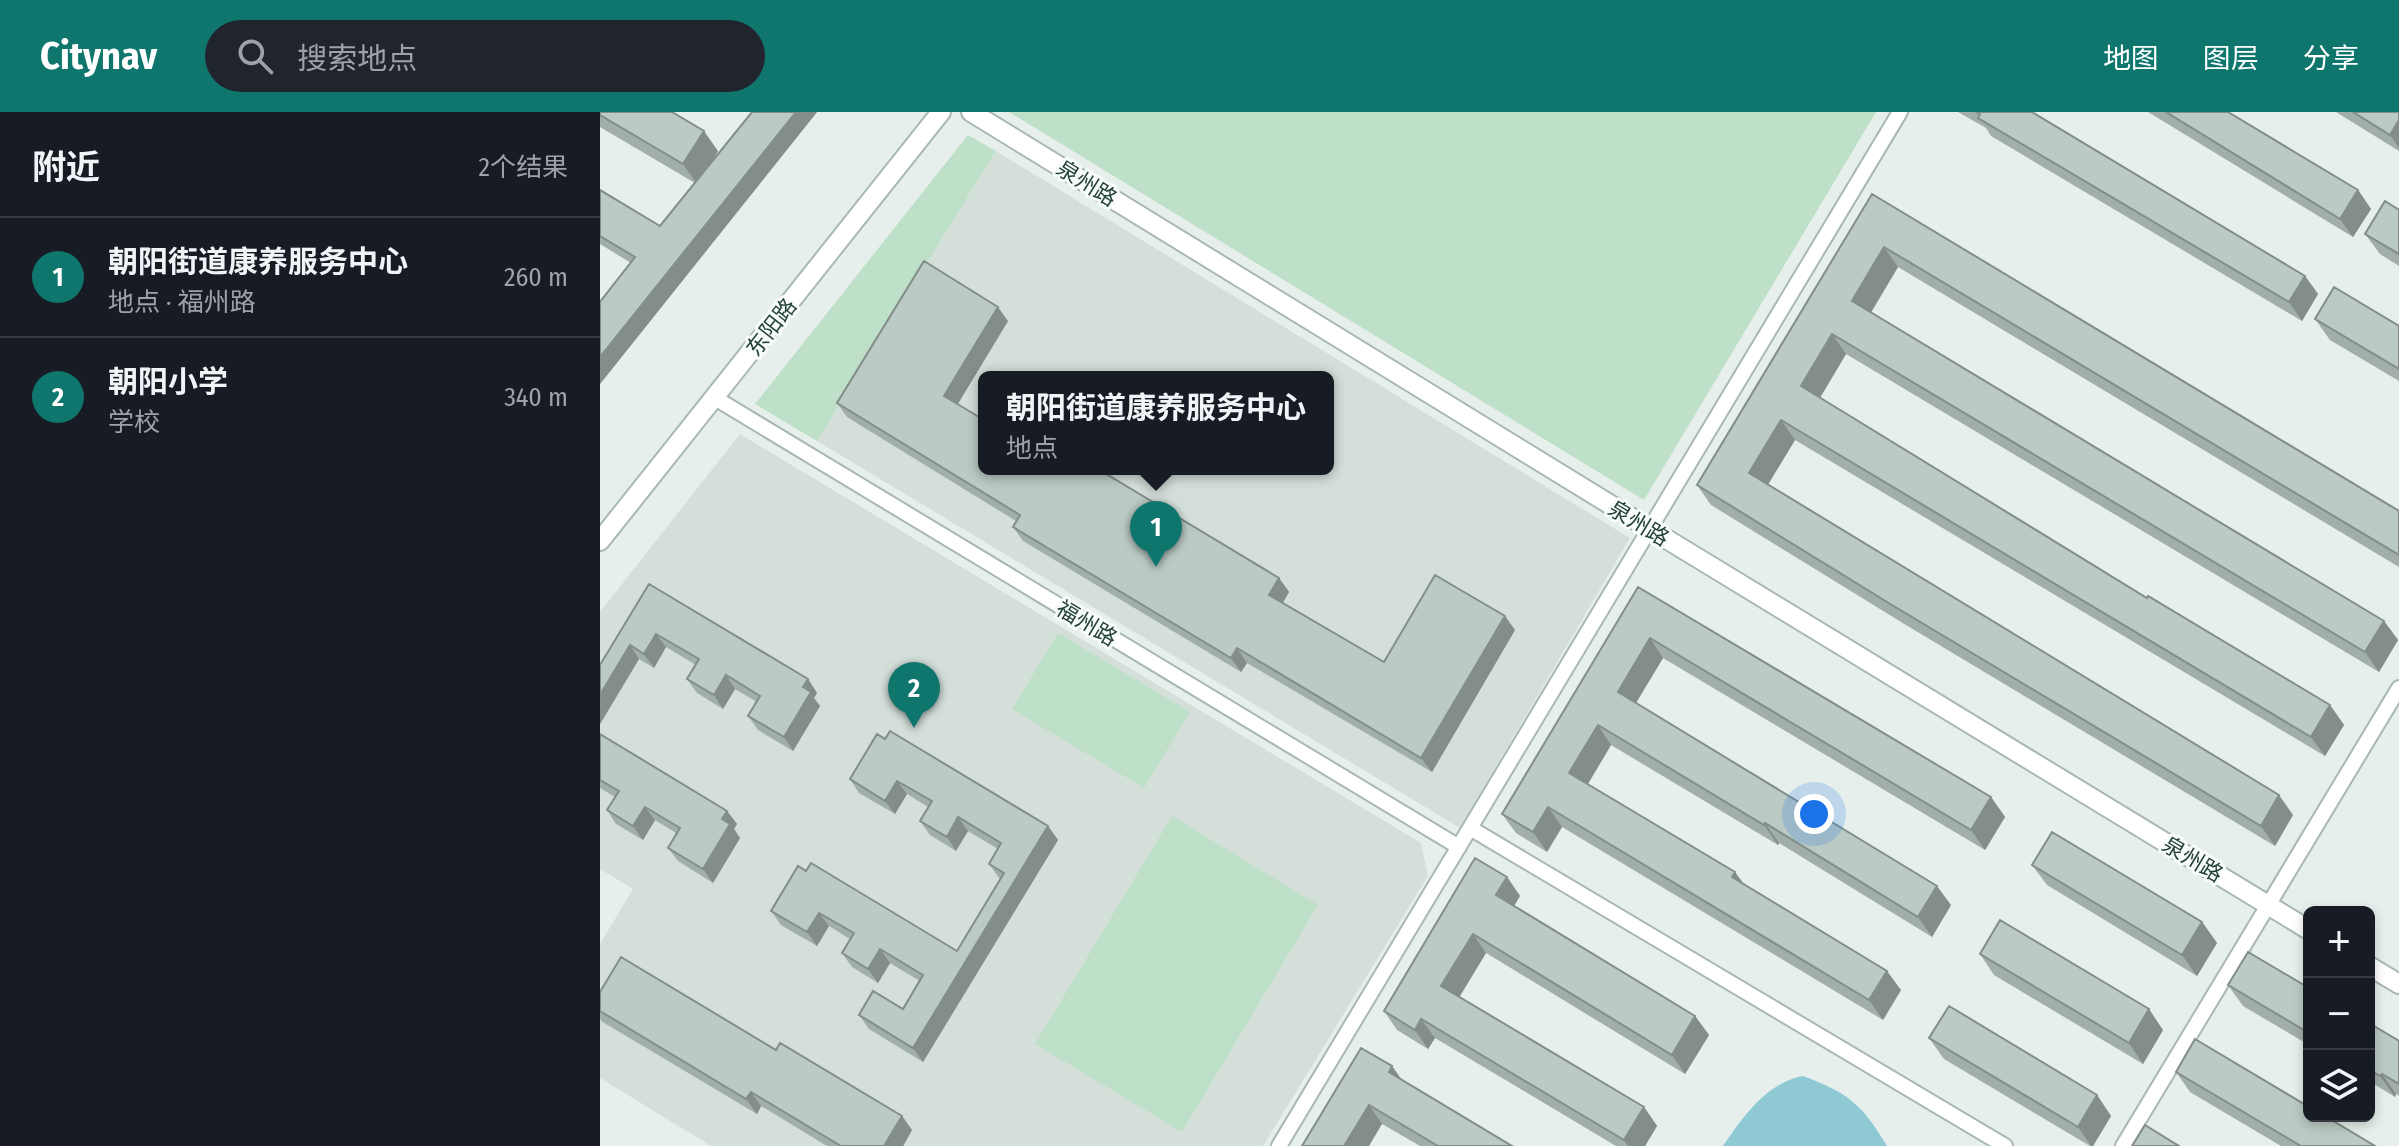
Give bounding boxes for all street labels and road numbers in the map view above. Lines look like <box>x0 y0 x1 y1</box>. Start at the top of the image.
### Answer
street label: 泉州路 <box>1052 154 1122 212</box>
street label: 东阳路 <box>740 293 802 362</box>
street label: 泉州路 <box>1603 495 1674 552</box>
street label: 福州路 <box>1051 595 1122 652</box>
street label: 泉州路 <box>2157 831 2228 888</box>

